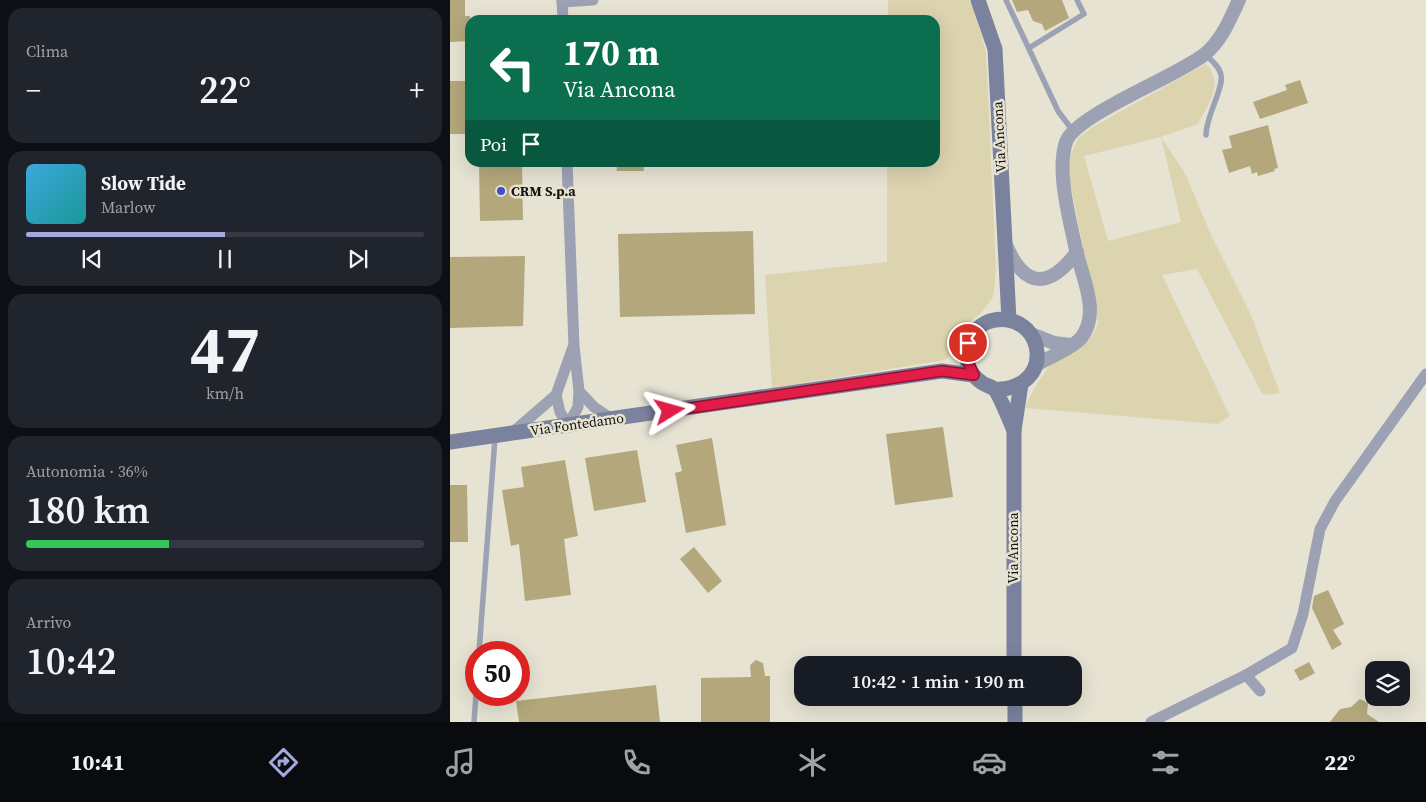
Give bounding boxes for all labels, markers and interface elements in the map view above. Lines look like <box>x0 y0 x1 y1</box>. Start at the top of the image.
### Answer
text: 170 m <box>563 29 659 77</box>
icon: left <box>480 35 545 100</box>
text: Clima <box>26 40 68 62</box>
text: 22° <box>199 64 251 116</box>
text: − <box>26 71 41 109</box>
text: + <box>409 71 424 109</box>
text: Via Ancona <box>563 74 675 104</box>
street label: Via Ancona <box>987 100 1011 173</box>
icon: arrive <box>517 130 545 158</box>
text: Poi <box>480 131 507 157</box>
text: Slow Tide <box>101 170 186 196</box>
place label: CRM S.p.a <box>511 181 576 201</box>
marker: CRM S.p.a <box>495 185 507 197</box>
text: Marlow <box>101 196 156 218</box>
icon: previous <box>78 245 106 273</box>
icon: pause <box>211 245 239 273</box>
icon: next <box>344 245 372 273</box>
text: 47 <box>190 305 260 394</box>
pin <box>947 322 989 364</box>
icon: arrive <box>954 329 982 357</box>
text: km/h <box>206 382 244 404</box>
position arrow <box>643 384 695 436</box>
street label: Via Fontedamo <box>529 408 625 440</box>
text: Autonomia · 36% <box>26 460 148 482</box>
text: 180 km <box>26 484 150 536</box>
street label: Via Ancona <box>1003 511 1023 584</box>
text: Arrivo <box>26 611 71 633</box>
text: 10:42 <box>26 635 116 687</box>
speed limit sign: 50 <box>465 641 530 706</box>
map controls <box>1365 661 1410 706</box>
button: layers <box>1365 661 1410 706</box>
text: 10:42 · 1 min · 190 m <box>851 668 1025 694</box>
icon: directions <box>266 745 301 780</box>
icon: music <box>443 745 478 780</box>
icon: phone <box>619 745 654 780</box>
icon: climate <box>795 745 830 780</box>
icon: car <box>972 745 1007 780</box>
icon: filters <box>1148 745 1183 780</box>
text: 10:41 <box>71 747 125 777</box>
text: 22° <box>1324 747 1355 777</box>

